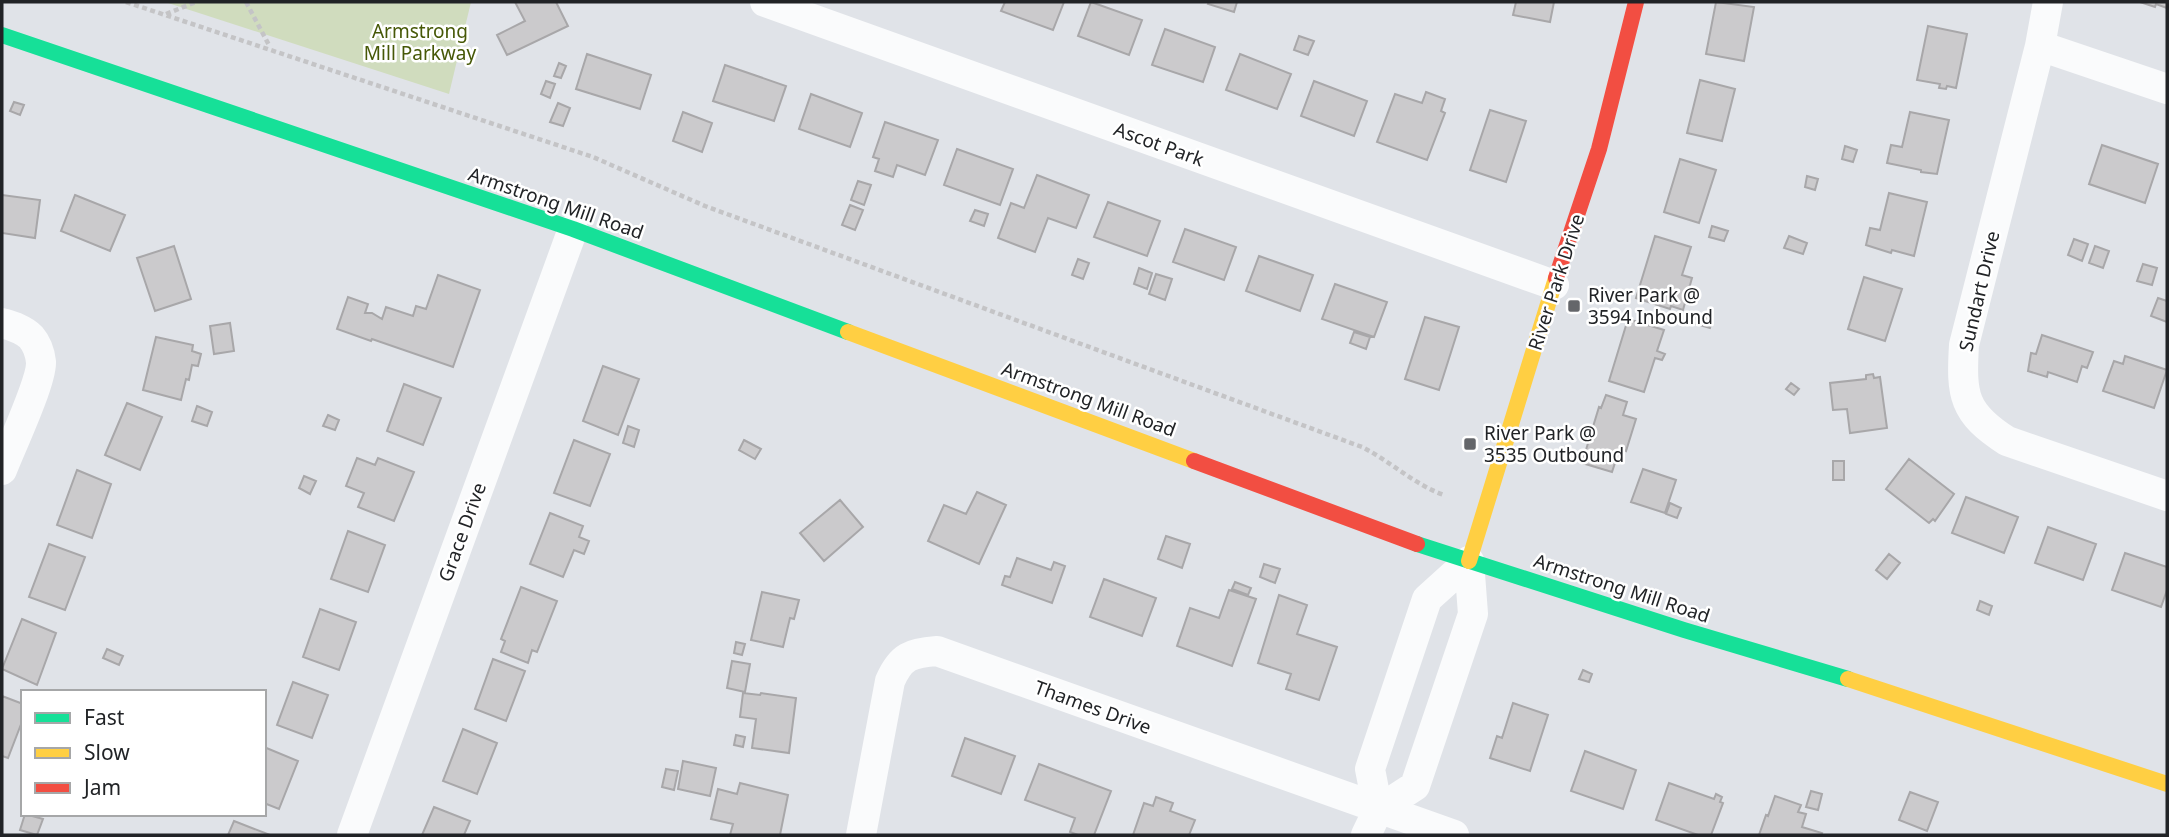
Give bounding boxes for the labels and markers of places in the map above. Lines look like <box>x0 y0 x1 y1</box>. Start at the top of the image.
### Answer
place label: River Park @ 3594 Inbound <box>1588 282 1713 330</box>
marker: River Park @ 3594 Inbound <box>1566 298 1582 314</box>
place label: River Park @ 3535 Outbound <box>1484 420 1624 468</box>
marker: River Park @ 3535 Outbound <box>1462 436 1478 452</box>

